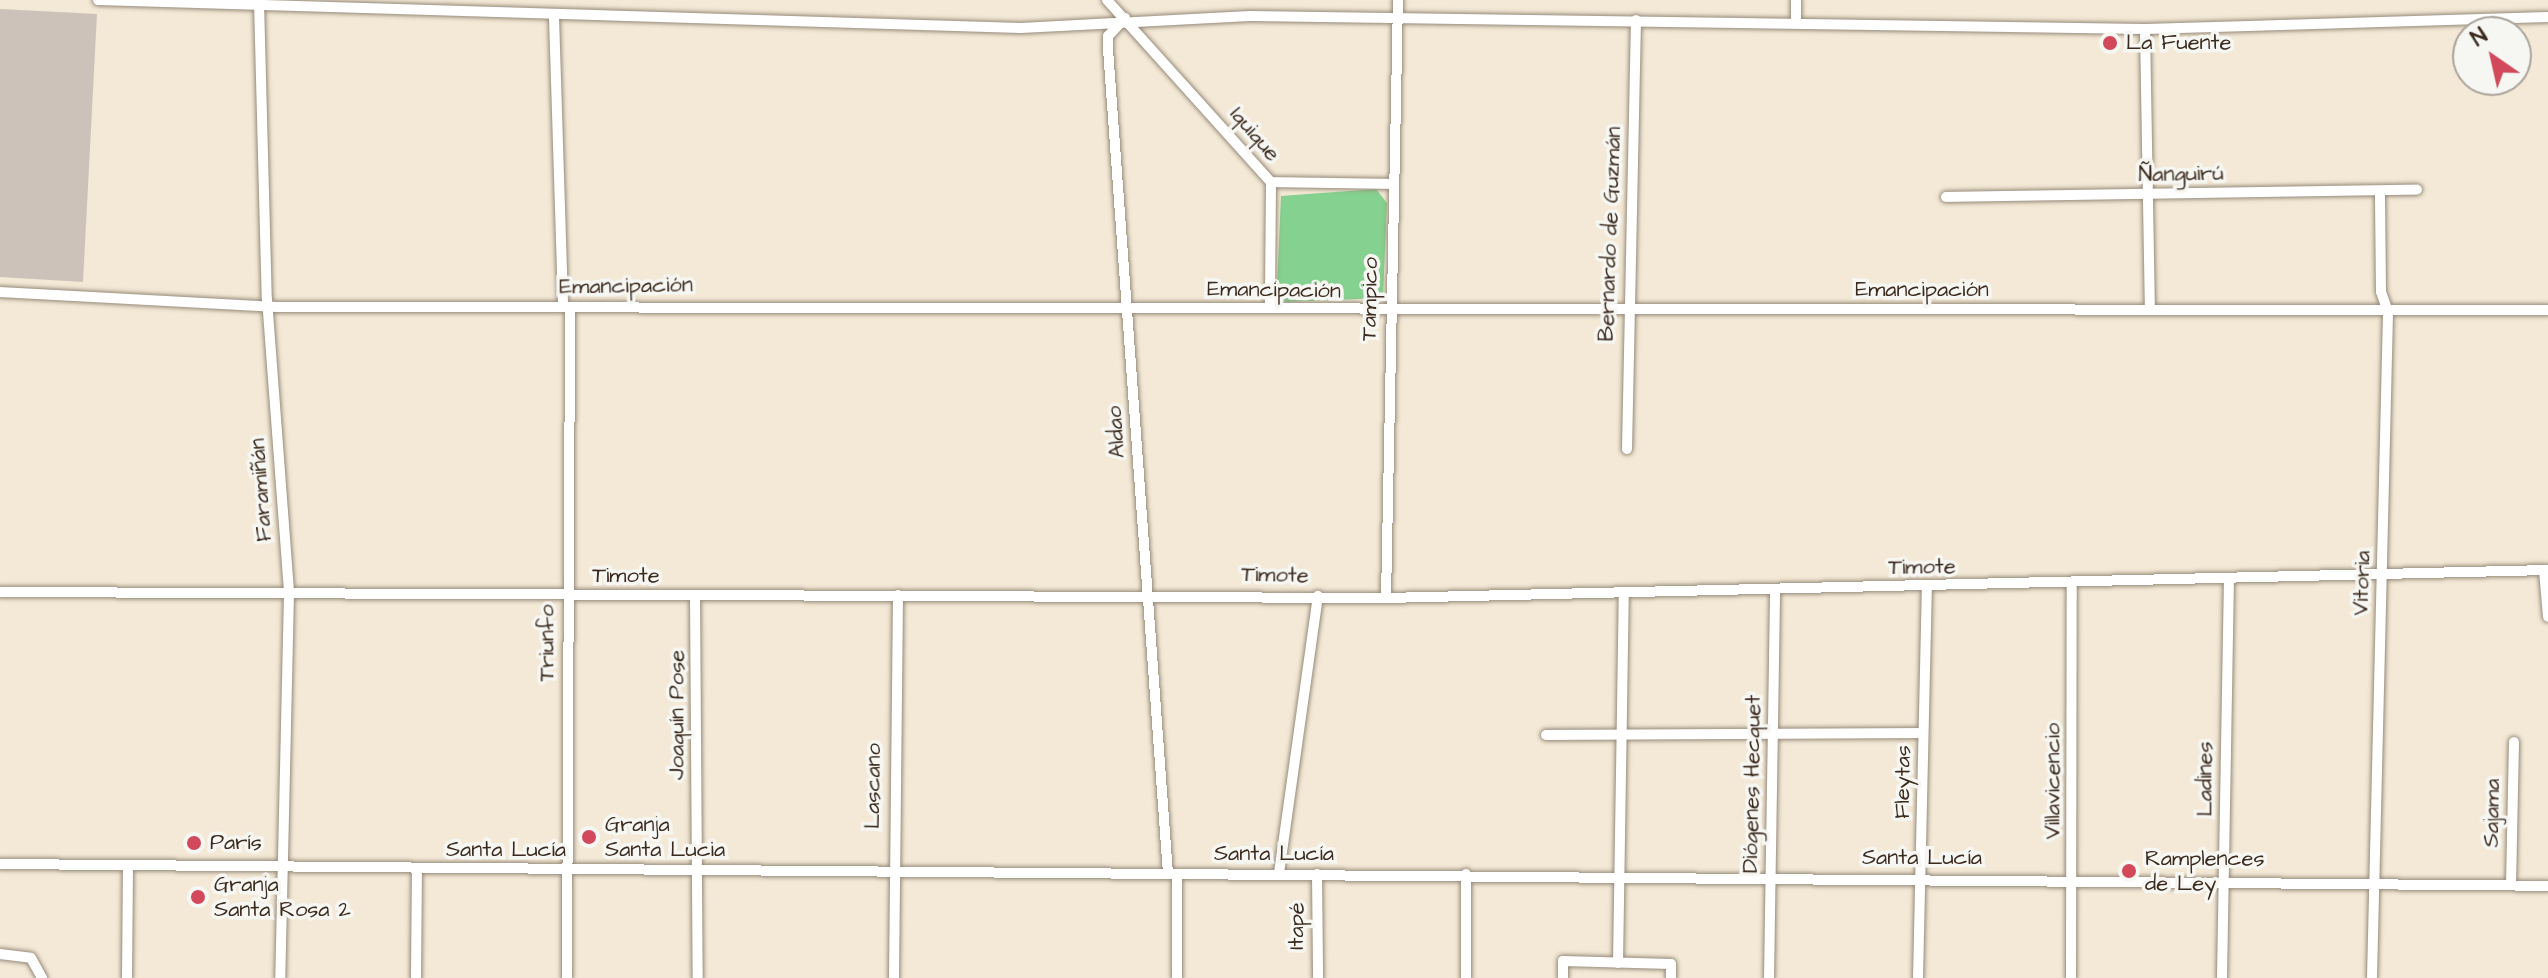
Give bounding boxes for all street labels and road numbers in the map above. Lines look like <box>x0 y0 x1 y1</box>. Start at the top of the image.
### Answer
street label: Iquique <box>1224 101 1286 167</box>
street label: Bernardo de Guzmán <box>1593 126 1627 342</box>
street label: Ñanguirú <box>2138 160 2224 188</box>
street label: Tampico <box>1356 257 1384 341</box>
street label: Emancipación <box>559 272 693 300</box>
street label: Emancipación <box>1207 276 1341 304</box>
street label: Emancipación <box>1855 277 1989 303</box>
street label: Aldao <box>1101 405 1131 459</box>
street label: Faramiñán <box>244 438 278 542</box>
street label: Vitoria <box>2348 550 2376 616</box>
street label: Timote <box>1888 553 1956 581</box>
street label: Timote <box>1241 561 1309 589</box>
street label: Timote <box>592 563 660 589</box>
street label: Triunfo <box>534 605 560 681</box>
street label: Joaquín Pose <box>664 650 690 780</box>
street label: Diógenes Hecquet <box>1737 695 1767 873</box>
street label: Villavicencio <box>2040 723 2066 839</box>
street label: Ladines <box>2192 742 2218 816</box>
street label: Lascano <box>859 743 887 829</box>
street label: Fleytas <box>1889 745 1917 819</box>
street label: Sajama <box>2478 778 2506 848</box>
street label: Santa Lucía <box>446 837 566 863</box>
street label: Santa Lucía <box>1214 841 1334 867</box>
street label: Santa Lucía <box>1862 845 1982 871</box>
street label: Itapé <box>1284 902 1310 950</box>

